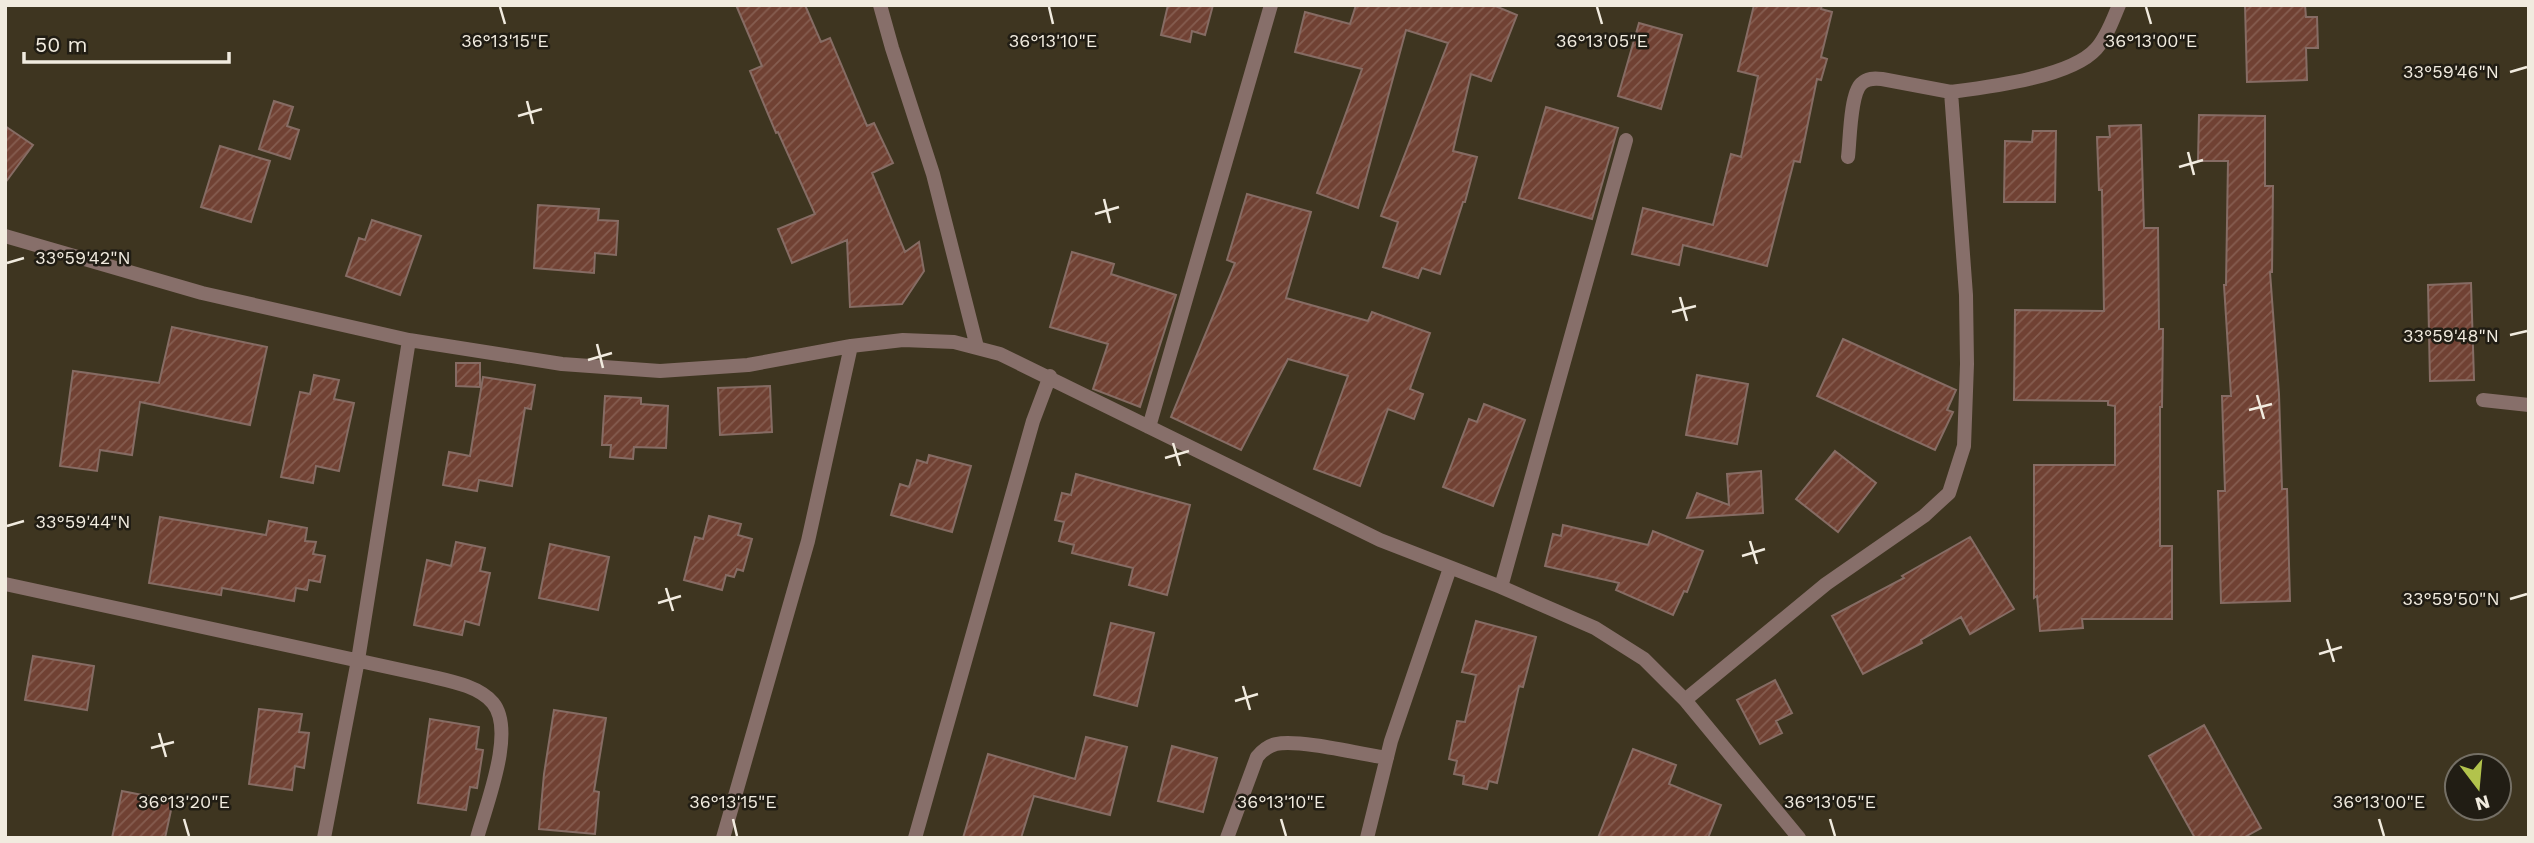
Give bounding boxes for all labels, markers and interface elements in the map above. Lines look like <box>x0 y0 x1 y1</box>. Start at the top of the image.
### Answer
scale bar <box>24 21 229 65</box>
text: 36°13'15"E <box>461 30 549 51</box>
text: 36°13'10"E <box>1009 30 1097 51</box>
text: 36°13'05"E <box>1556 30 1648 51</box>
text: 36°13'00"E <box>2105 30 2197 51</box>
text: 50 m <box>35 32 87 57</box>
text: 33°59'46"N <box>2403 61 2499 82</box>
text: 33°59'42"N <box>35 247 131 268</box>
text: 33°59'48"N <box>2403 325 2499 346</box>
text: 33°59'44"N <box>36 511 131 532</box>
text: 33°59'50"N <box>2402 588 2500 609</box>
north arrow <box>2443 752 2513 822</box>
text: N <box>2473 790 2492 816</box>
text: 36°13'20"E <box>138 791 230 812</box>
text: 36°13'15"E <box>689 791 777 812</box>
text: 36°13'10"E <box>1237 791 1325 812</box>
text: 36°13'05"E <box>1784 791 1876 812</box>
text: 36°13'00"E <box>2333 791 2425 812</box>

